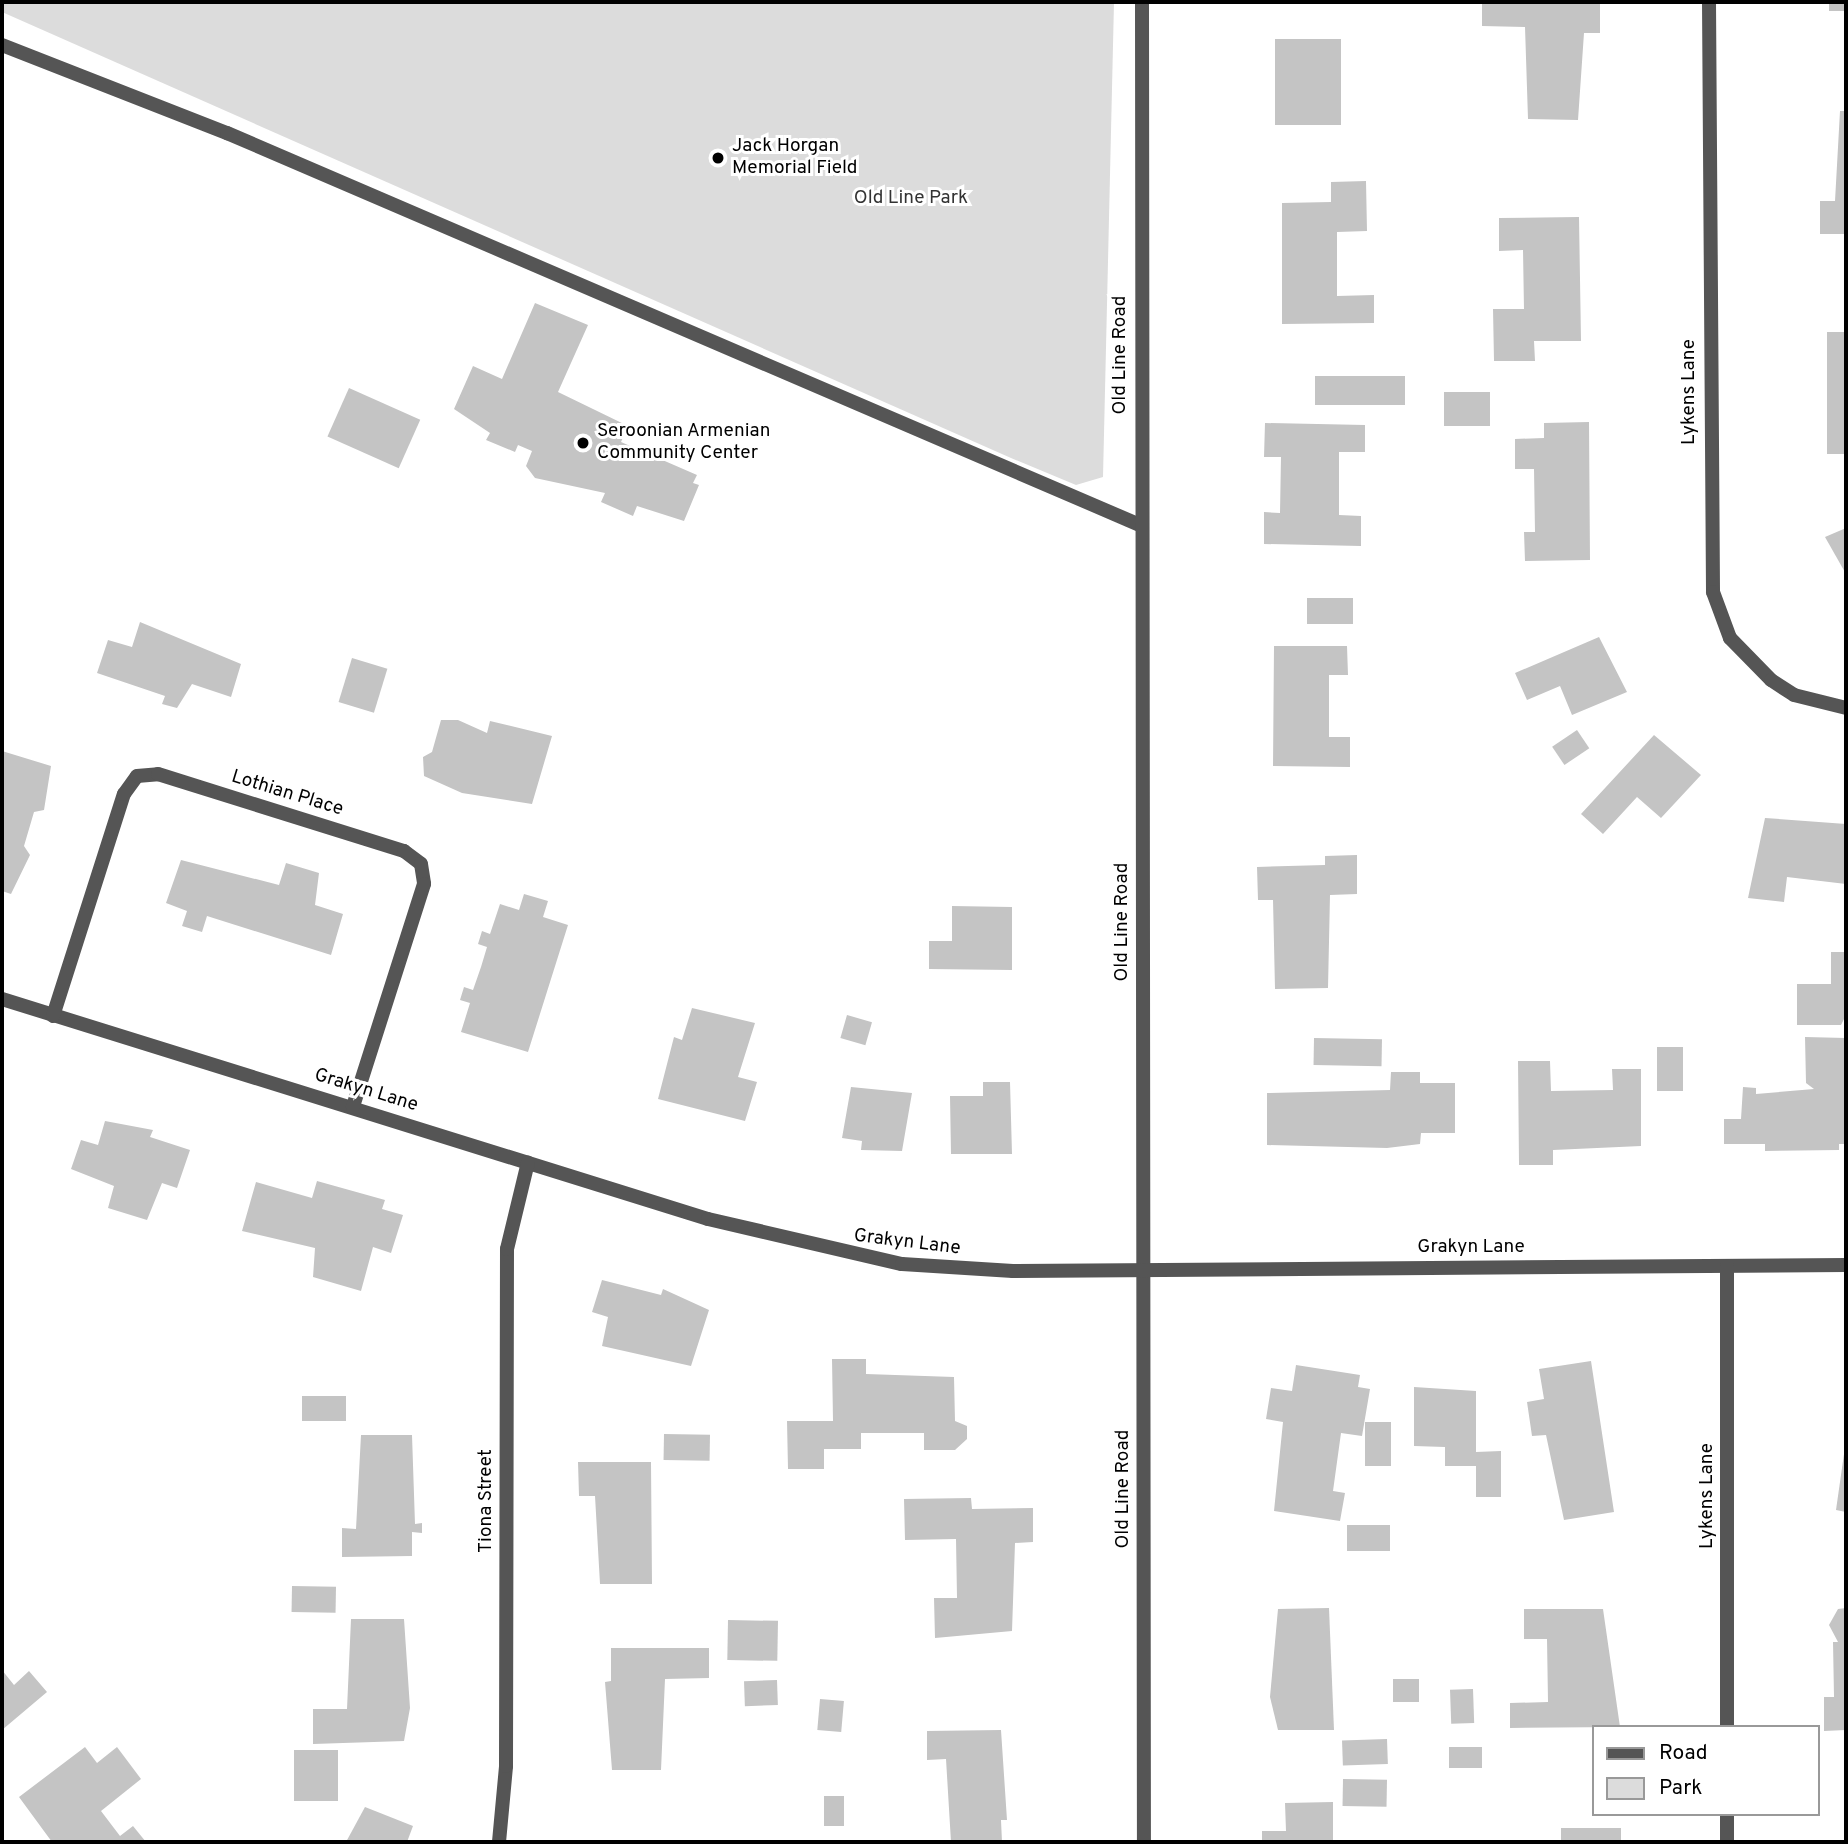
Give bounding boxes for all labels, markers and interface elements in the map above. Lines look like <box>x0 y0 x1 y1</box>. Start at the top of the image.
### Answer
place label: Jack Horgan Memorial Field <box>732 136 858 180</box>
marker: Jack Horgan Memorial Field <box>710 150 726 166</box>
park label: Old Line Park <box>854 188 968 210</box>
street label: Old Line Road <box>1110 295 1132 415</box>
street label: Lykens Lane <box>1679 339 1701 445</box>
place label: Seroonian Armenian Community Center <box>597 421 771 465</box>
marker: Seroonian Armenian Community Center <box>575 435 591 451</box>
street label: Lothian Place <box>228 766 346 822</box>
street label: Old Line Road <box>1112 862 1134 982</box>
street label: Grakyn Lane <box>311 1064 421 1118</box>
street label: Grakyn Lane <box>852 1225 962 1261</box>
street label: Grakyn Lane <box>1417 1237 1525 1259</box>
street label: Old Line Road <box>1113 1429 1135 1549</box>
street label: Lykens Lane <box>1697 1443 1719 1549</box>
street label: Tiona Street <box>476 1449 498 1553</box>
legend <box>1592 1725 1820 1816</box>
text: Road <box>1659 1740 1708 1767</box>
text: Park <box>1659 1775 1702 1802</box>

